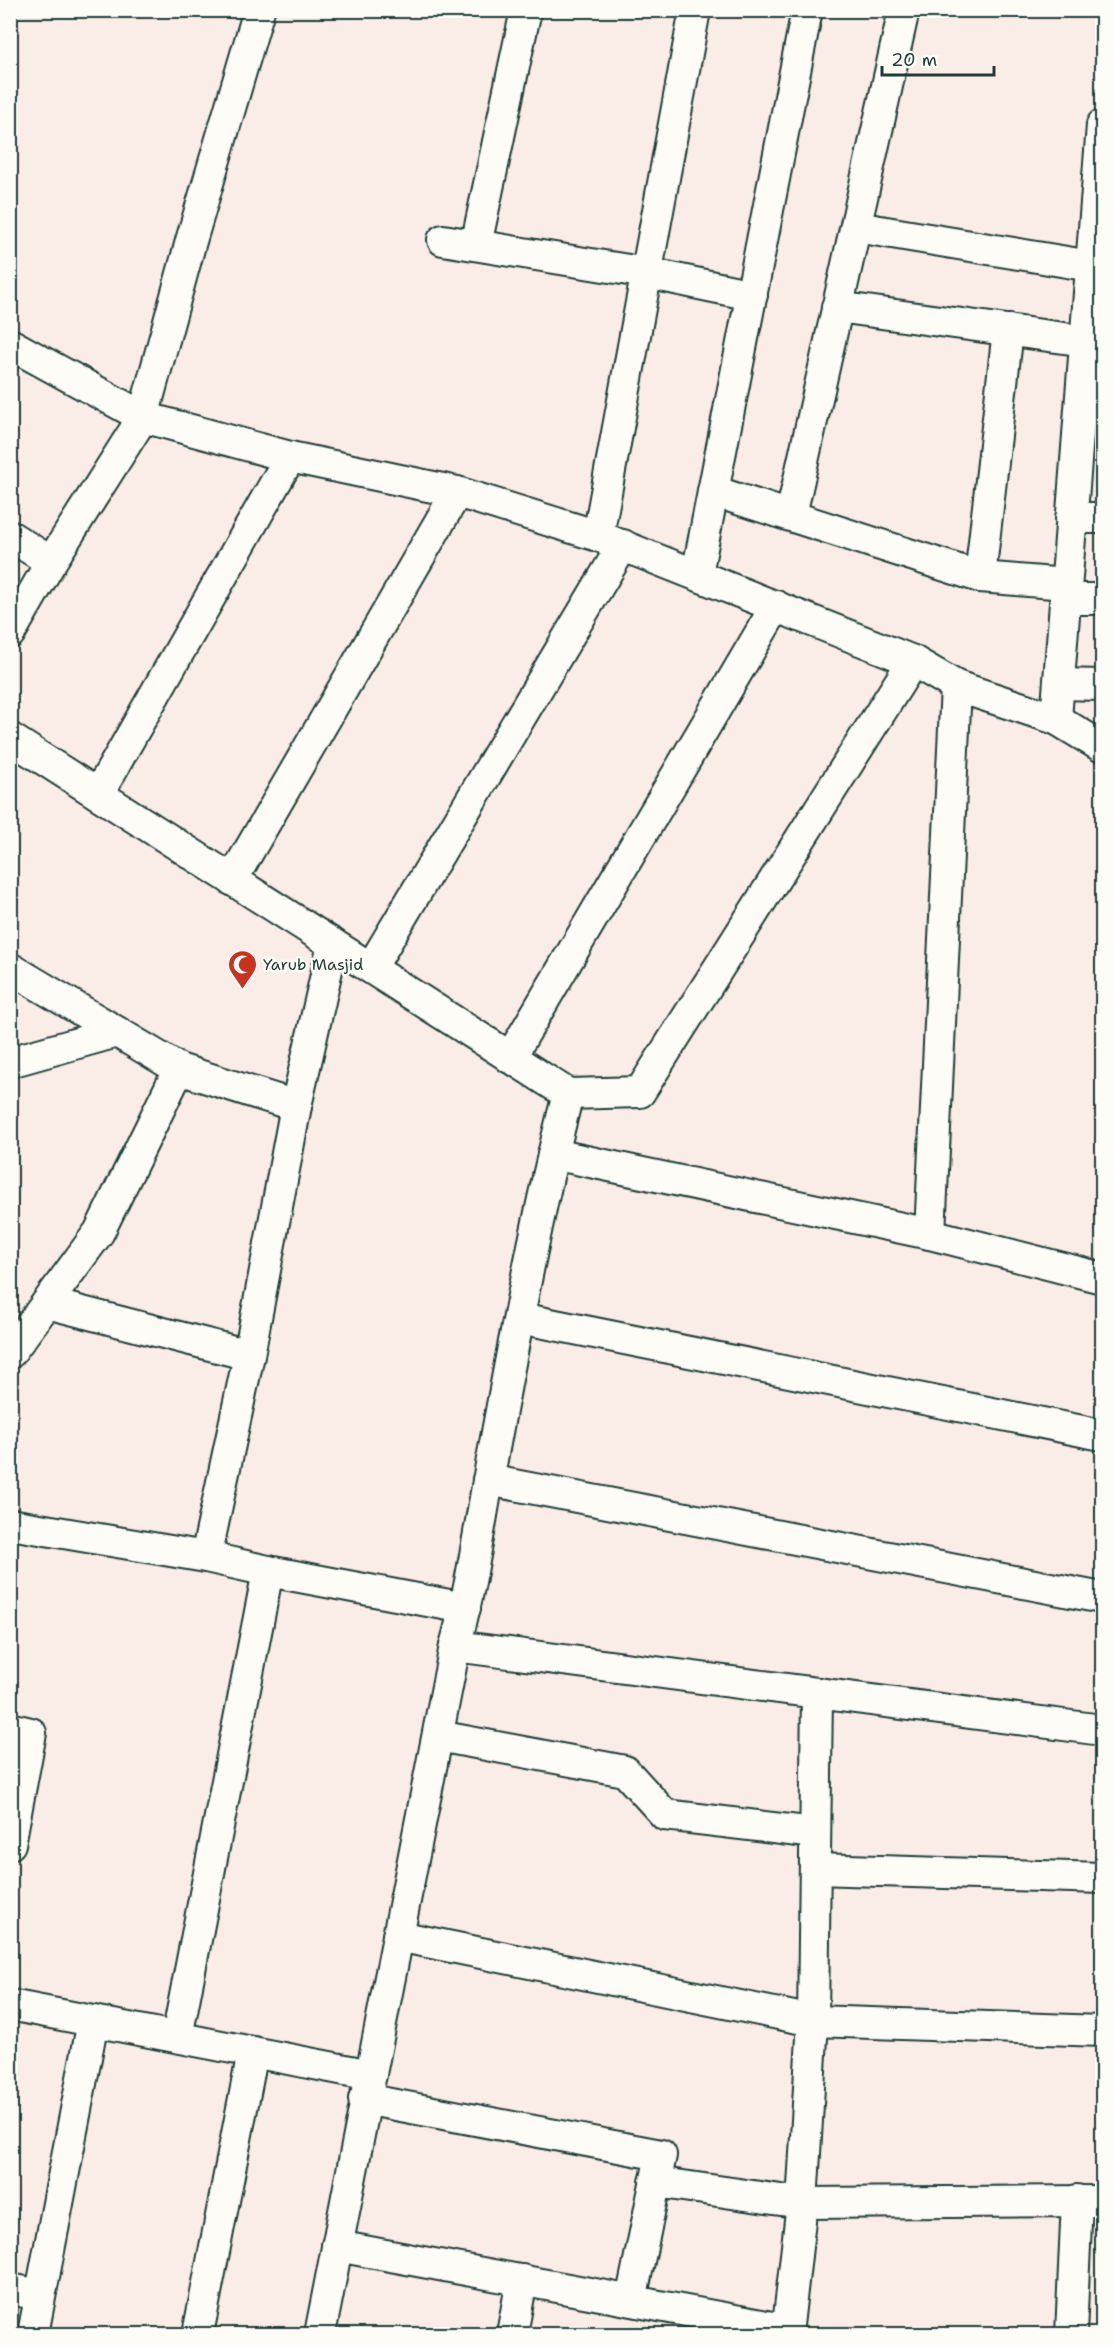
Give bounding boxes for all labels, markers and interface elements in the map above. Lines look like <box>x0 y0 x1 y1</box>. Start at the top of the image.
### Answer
scale bar <box>882 39 994 77</box>
text: 20 m <box>891 48 937 72</box>
mosque icon: Yarub Masjid <box>226 948 258 990</box>
place label: Yarub Masjid <box>263 954 363 975</box>

